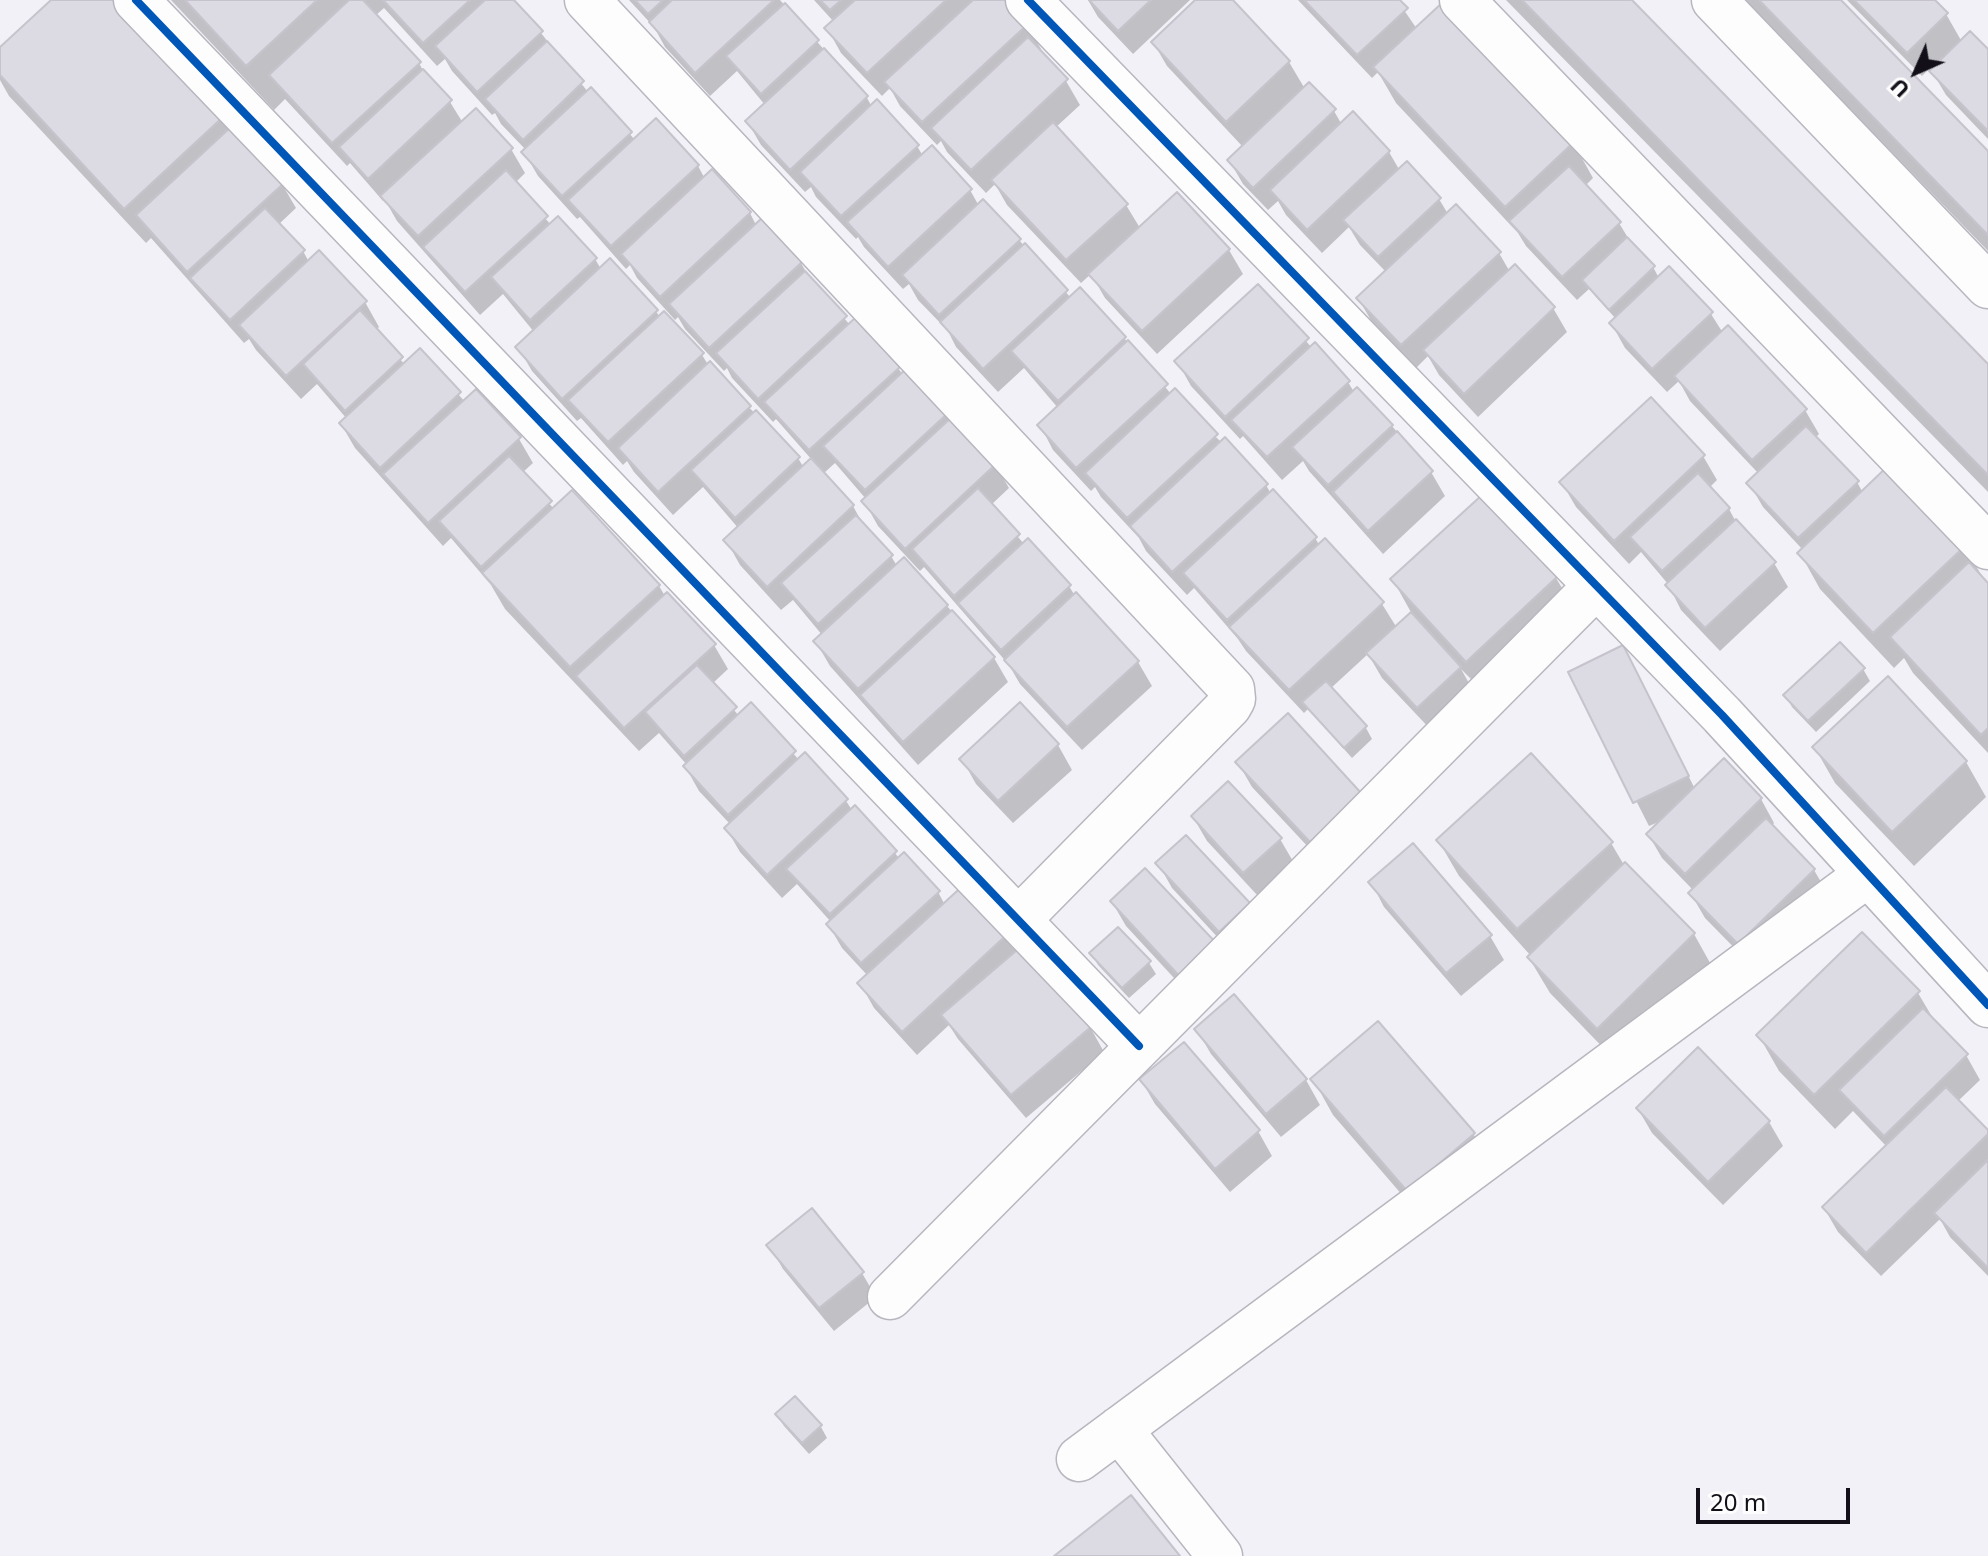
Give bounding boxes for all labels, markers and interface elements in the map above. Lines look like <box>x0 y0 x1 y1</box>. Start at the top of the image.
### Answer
north arrow <box>1876 32 1956 112</box>
text: U <box>1883 72 1916 105</box>
scale bar <box>1700 1472 1854 1522</box>
text: 20 m <box>1710 1485 1766 1518</box>

